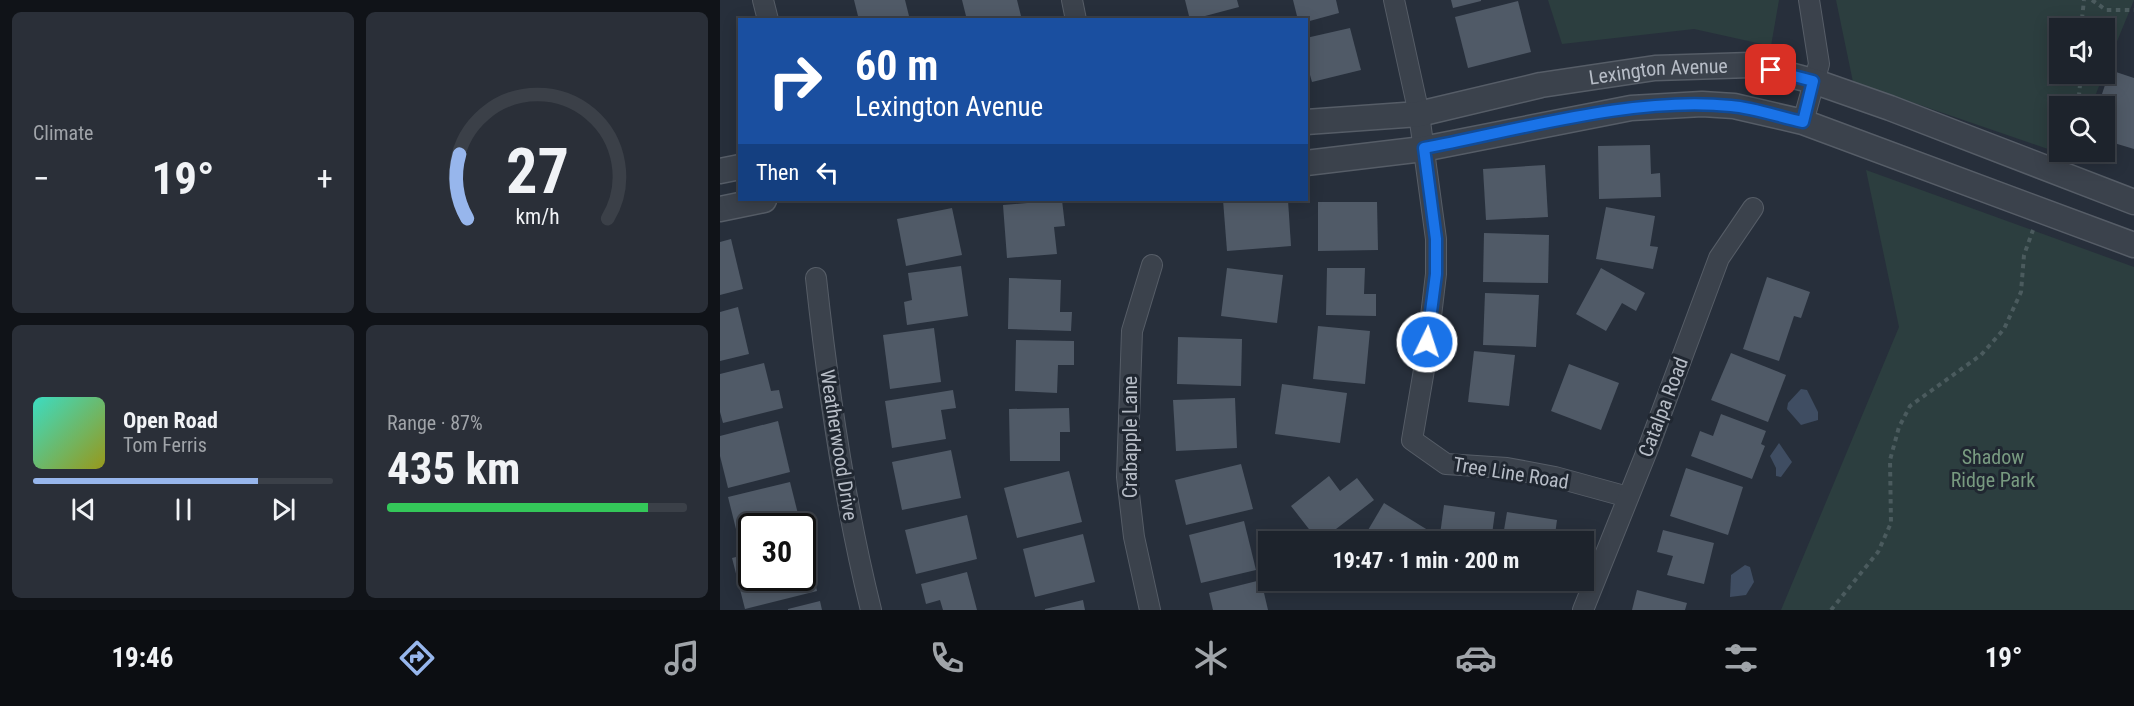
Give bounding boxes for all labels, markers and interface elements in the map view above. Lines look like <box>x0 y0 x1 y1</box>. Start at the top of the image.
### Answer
map controls <box>2049 18 2115 162</box>
button: sound <box>2049 18 2115 84</box>
text: 60 m <box>855 41 938 90</box>
icon: right <box>756 42 834 120</box>
pin <box>1745 44 1796 95</box>
icon: arrive <box>1754 53 1787 86</box>
street label: Lexington Avenue <box>1587 54 1728 90</box>
text: Lexington Avenue <box>855 91 1043 123</box>
button: search <box>2049 96 2115 162</box>
text: Climate <box>33 121 93 145</box>
text: 27 <box>505 135 569 208</box>
text: 19° <box>152 152 215 205</box>
icon: left <box>811 156 844 189</box>
text: − <box>33 159 50 198</box>
text: + <box>317 159 333 198</box>
text: Then <box>756 160 799 185</box>
text: km/h <box>515 205 559 230</box>
position arrow <box>1395 310 1459 374</box>
street label: Catalpa Road <box>1633 354 1693 460</box>
street label: Weatherwood Drive <box>815 368 863 522</box>
street label: Crabapple Lane <box>1118 376 1142 498</box>
text: Open Road <box>123 408 218 433</box>
text: Range · 87% <box>387 411 483 435</box>
text: Tom Ferris <box>123 433 207 457</box>
text: 435 km <box>387 442 520 495</box>
park label: Shadow Ridge Park <box>1951 445 2035 492</box>
street label: Tree Line Road <box>1451 452 1571 494</box>
icon: previous <box>67 493 100 526</box>
icon: pause <box>167 493 200 526</box>
icon: next <box>267 493 300 526</box>
speed limit sign: 30 <box>738 513 816 591</box>
text: 19:47 · 1 min · 200 m <box>1333 548 1519 573</box>
icon: directions <box>396 637 438 679</box>
icon: music <box>661 637 703 679</box>
icon: phone <box>926 637 968 679</box>
icon: climate <box>1190 637 1232 679</box>
icon: car <box>1455 637 1497 679</box>
icon: filters <box>1720 637 1762 679</box>
text: 19:46 <box>111 642 173 674</box>
text: 19° <box>1985 642 2023 674</box>

